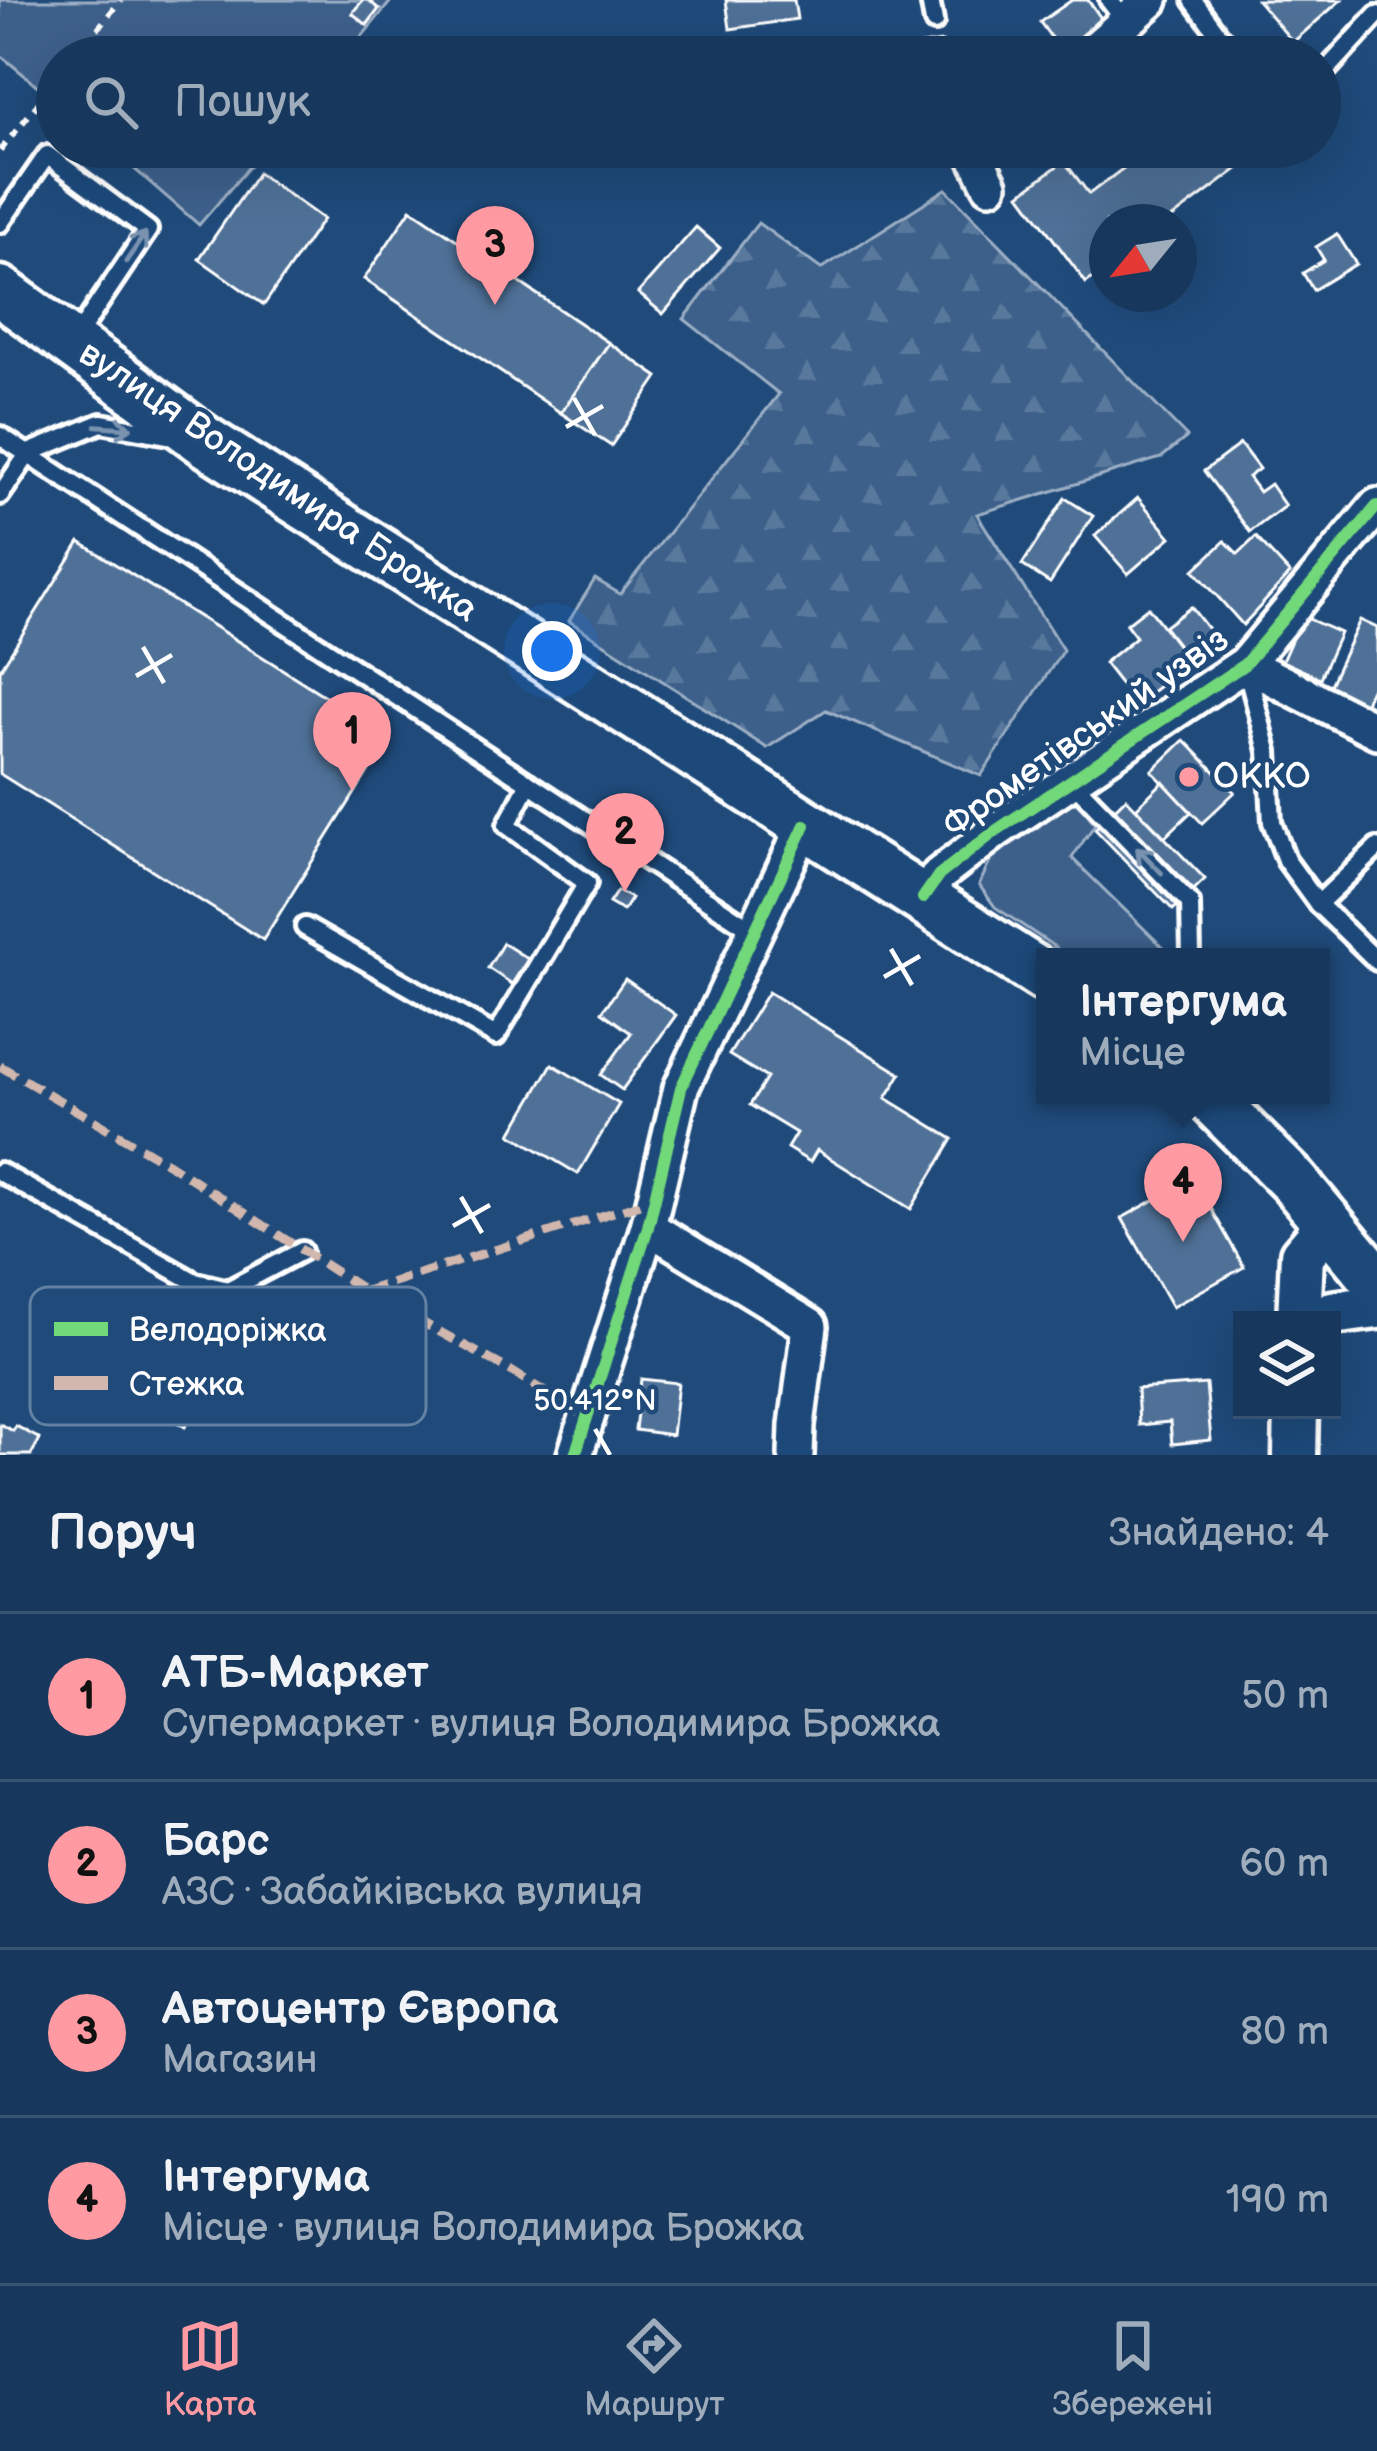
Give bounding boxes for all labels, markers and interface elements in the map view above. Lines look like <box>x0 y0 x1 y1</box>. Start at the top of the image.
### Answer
search box <box>36 36 1341 168</box>
icon: search <box>78 69 144 135</box>
text: Пошук <box>174 75 311 130</box>
north arrow <box>1089 204 1197 312</box>
pin: 3 <box>456 206 534 305</box>
one-way arrow <box>123 231 148 265</box>
street label: вулиця Володимира Брожка <box>70 332 486 632</box>
one-way arrow <box>94 416 133 439</box>
street label: Фрометівський узвіз <box>935 618 1237 848</box>
your location <box>522 621 582 681</box>
pin: 1 <box>313 692 391 791</box>
place label: ОККО <box>1213 756 1311 799</box>
marker: ОККО <box>1176 764 1202 790</box>
pin: 2 <box>586 793 664 892</box>
one-way arrow <box>1135 846 1163 875</box>
popup <box>1036 948 1330 1104</box>
text: Інтергума <box>1079 975 1287 1030</box>
text: Місце <box>1079 1030 1185 1077</box>
pin: 4 <box>1144 1143 1222 1242</box>
legend <box>30 1287 426 1425</box>
text: Велодоріжка <box>129 1311 327 1351</box>
map controls <box>1233 1311 1341 1419</box>
button: layers <box>1233 1311 1341 1419</box>
text: Стежка <box>129 1365 245 1405</box>
text: 50.412°N <box>533 1383 657 1419</box>
text: Поруч <box>48 1503 197 1564</box>
text: Знайдено: 4 <box>1109 1510 1329 1557</box>
text: АТБ-Маркет <box>162 1646 429 1701</box>
text: 1 <box>79 1673 95 1720</box>
text: 50 m <box>1241 1673 1329 1720</box>
text: Супермаркет · вулиця Володимира Брожка <box>162 1701 941 1748</box>
text: Барс <box>162 1814 269 1869</box>
text: 2 <box>75 1841 99 1888</box>
text: 60 m <box>1239 1841 1329 1888</box>
text: АЗС · Забайківська вулиця <box>162 1869 643 1916</box>
text: Автоцентр Європа <box>162 1982 558 2037</box>
text: 3 <box>76 2009 98 2056</box>
text: 80 m <box>1241 2009 1329 2056</box>
text: Магазин <box>162 2037 318 2084</box>
text: Інтергума <box>162 2150 369 2205</box>
text: 4 <box>76 2177 98 2224</box>
text: 190 m <box>1226 2177 1329 2224</box>
text: Місце · вулиця Володимира Брожка <box>162 2205 805 2252</box>
tab: Карта <box>164 2313 257 2425</box>
tab: Маршрут <box>584 2313 725 2425</box>
tab: Збережені <box>1052 2313 1213 2425</box>

